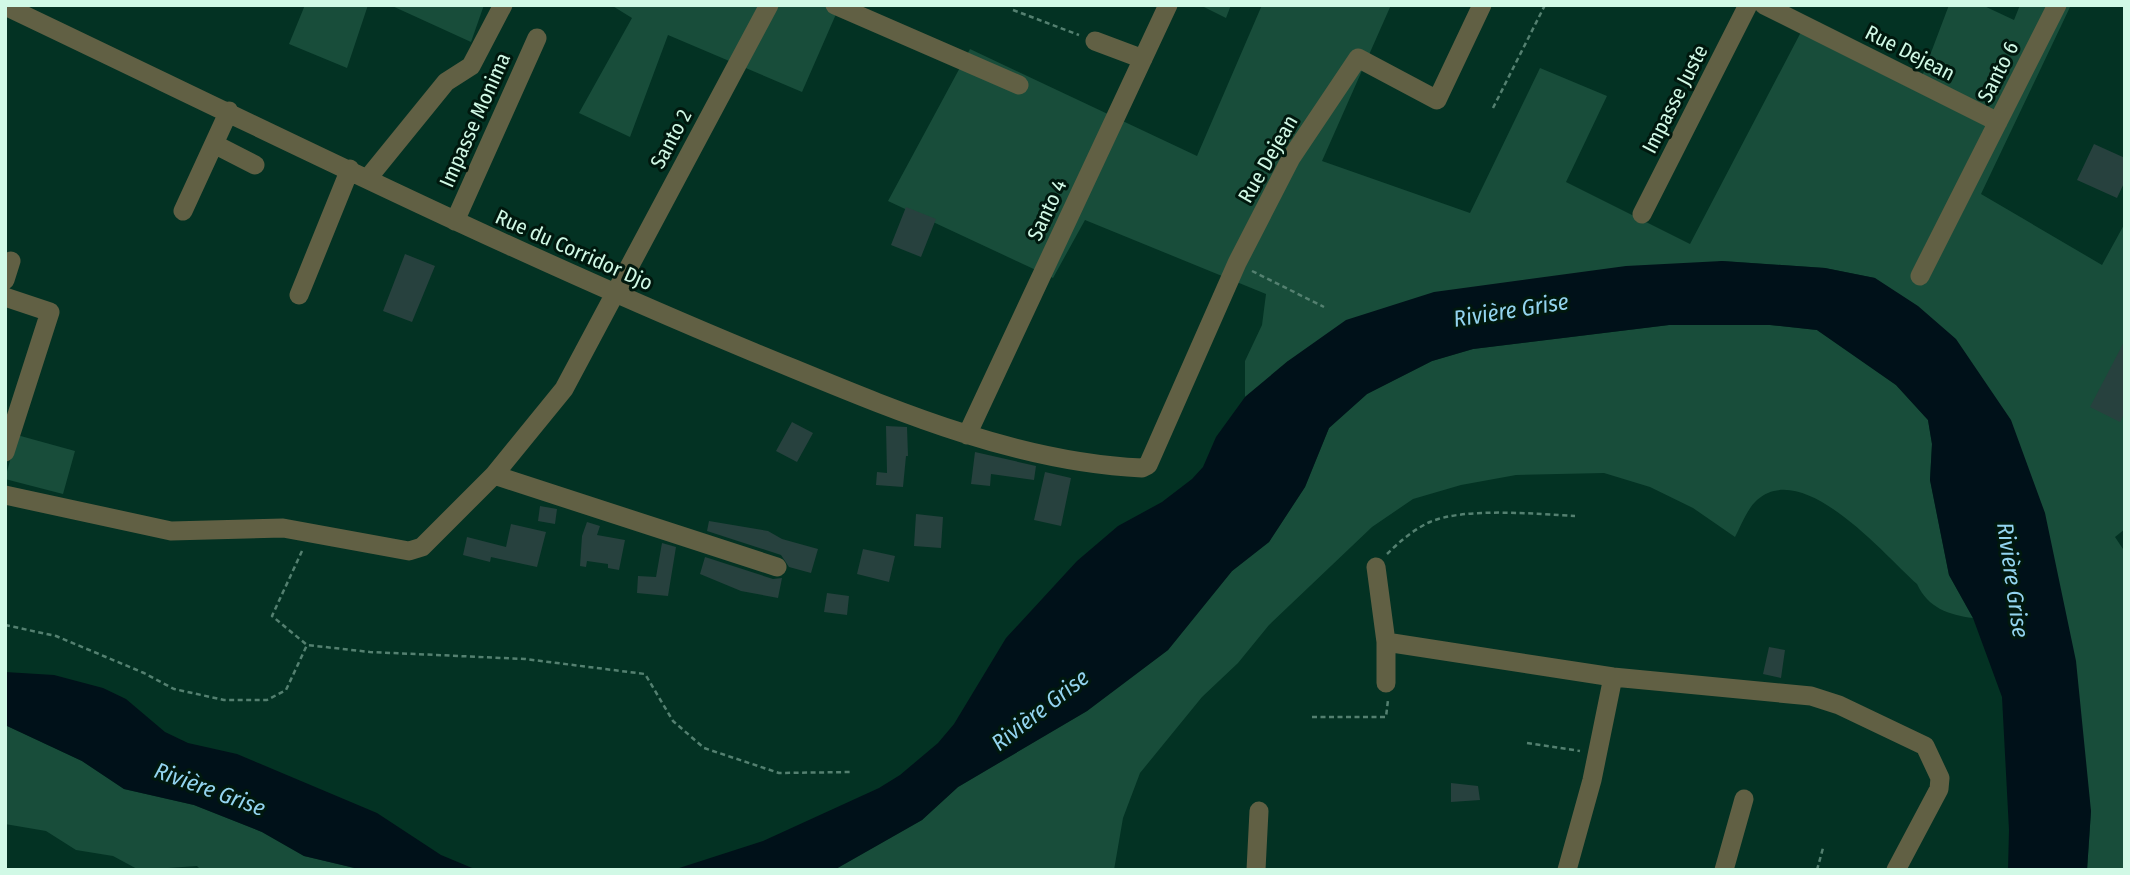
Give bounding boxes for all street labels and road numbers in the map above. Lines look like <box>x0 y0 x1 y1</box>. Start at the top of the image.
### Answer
street label: Rue Dejean <box>1861 19 1959 87</box>
street label: Santo 6 <box>1972 37 2024 107</box>
street label: Impasse Juste <box>1637 40 1713 158</box>
street label: Impasse Monima <box>434 49 516 191</box>
street label: Santo 2 <box>645 105 697 173</box>
street label: Rue Dejean <box>1232 110 1304 208</box>
street label: Santo 4 <box>1022 175 1072 245</box>
street label: Rue du Corridor Djo <box>491 204 657 296</box>

